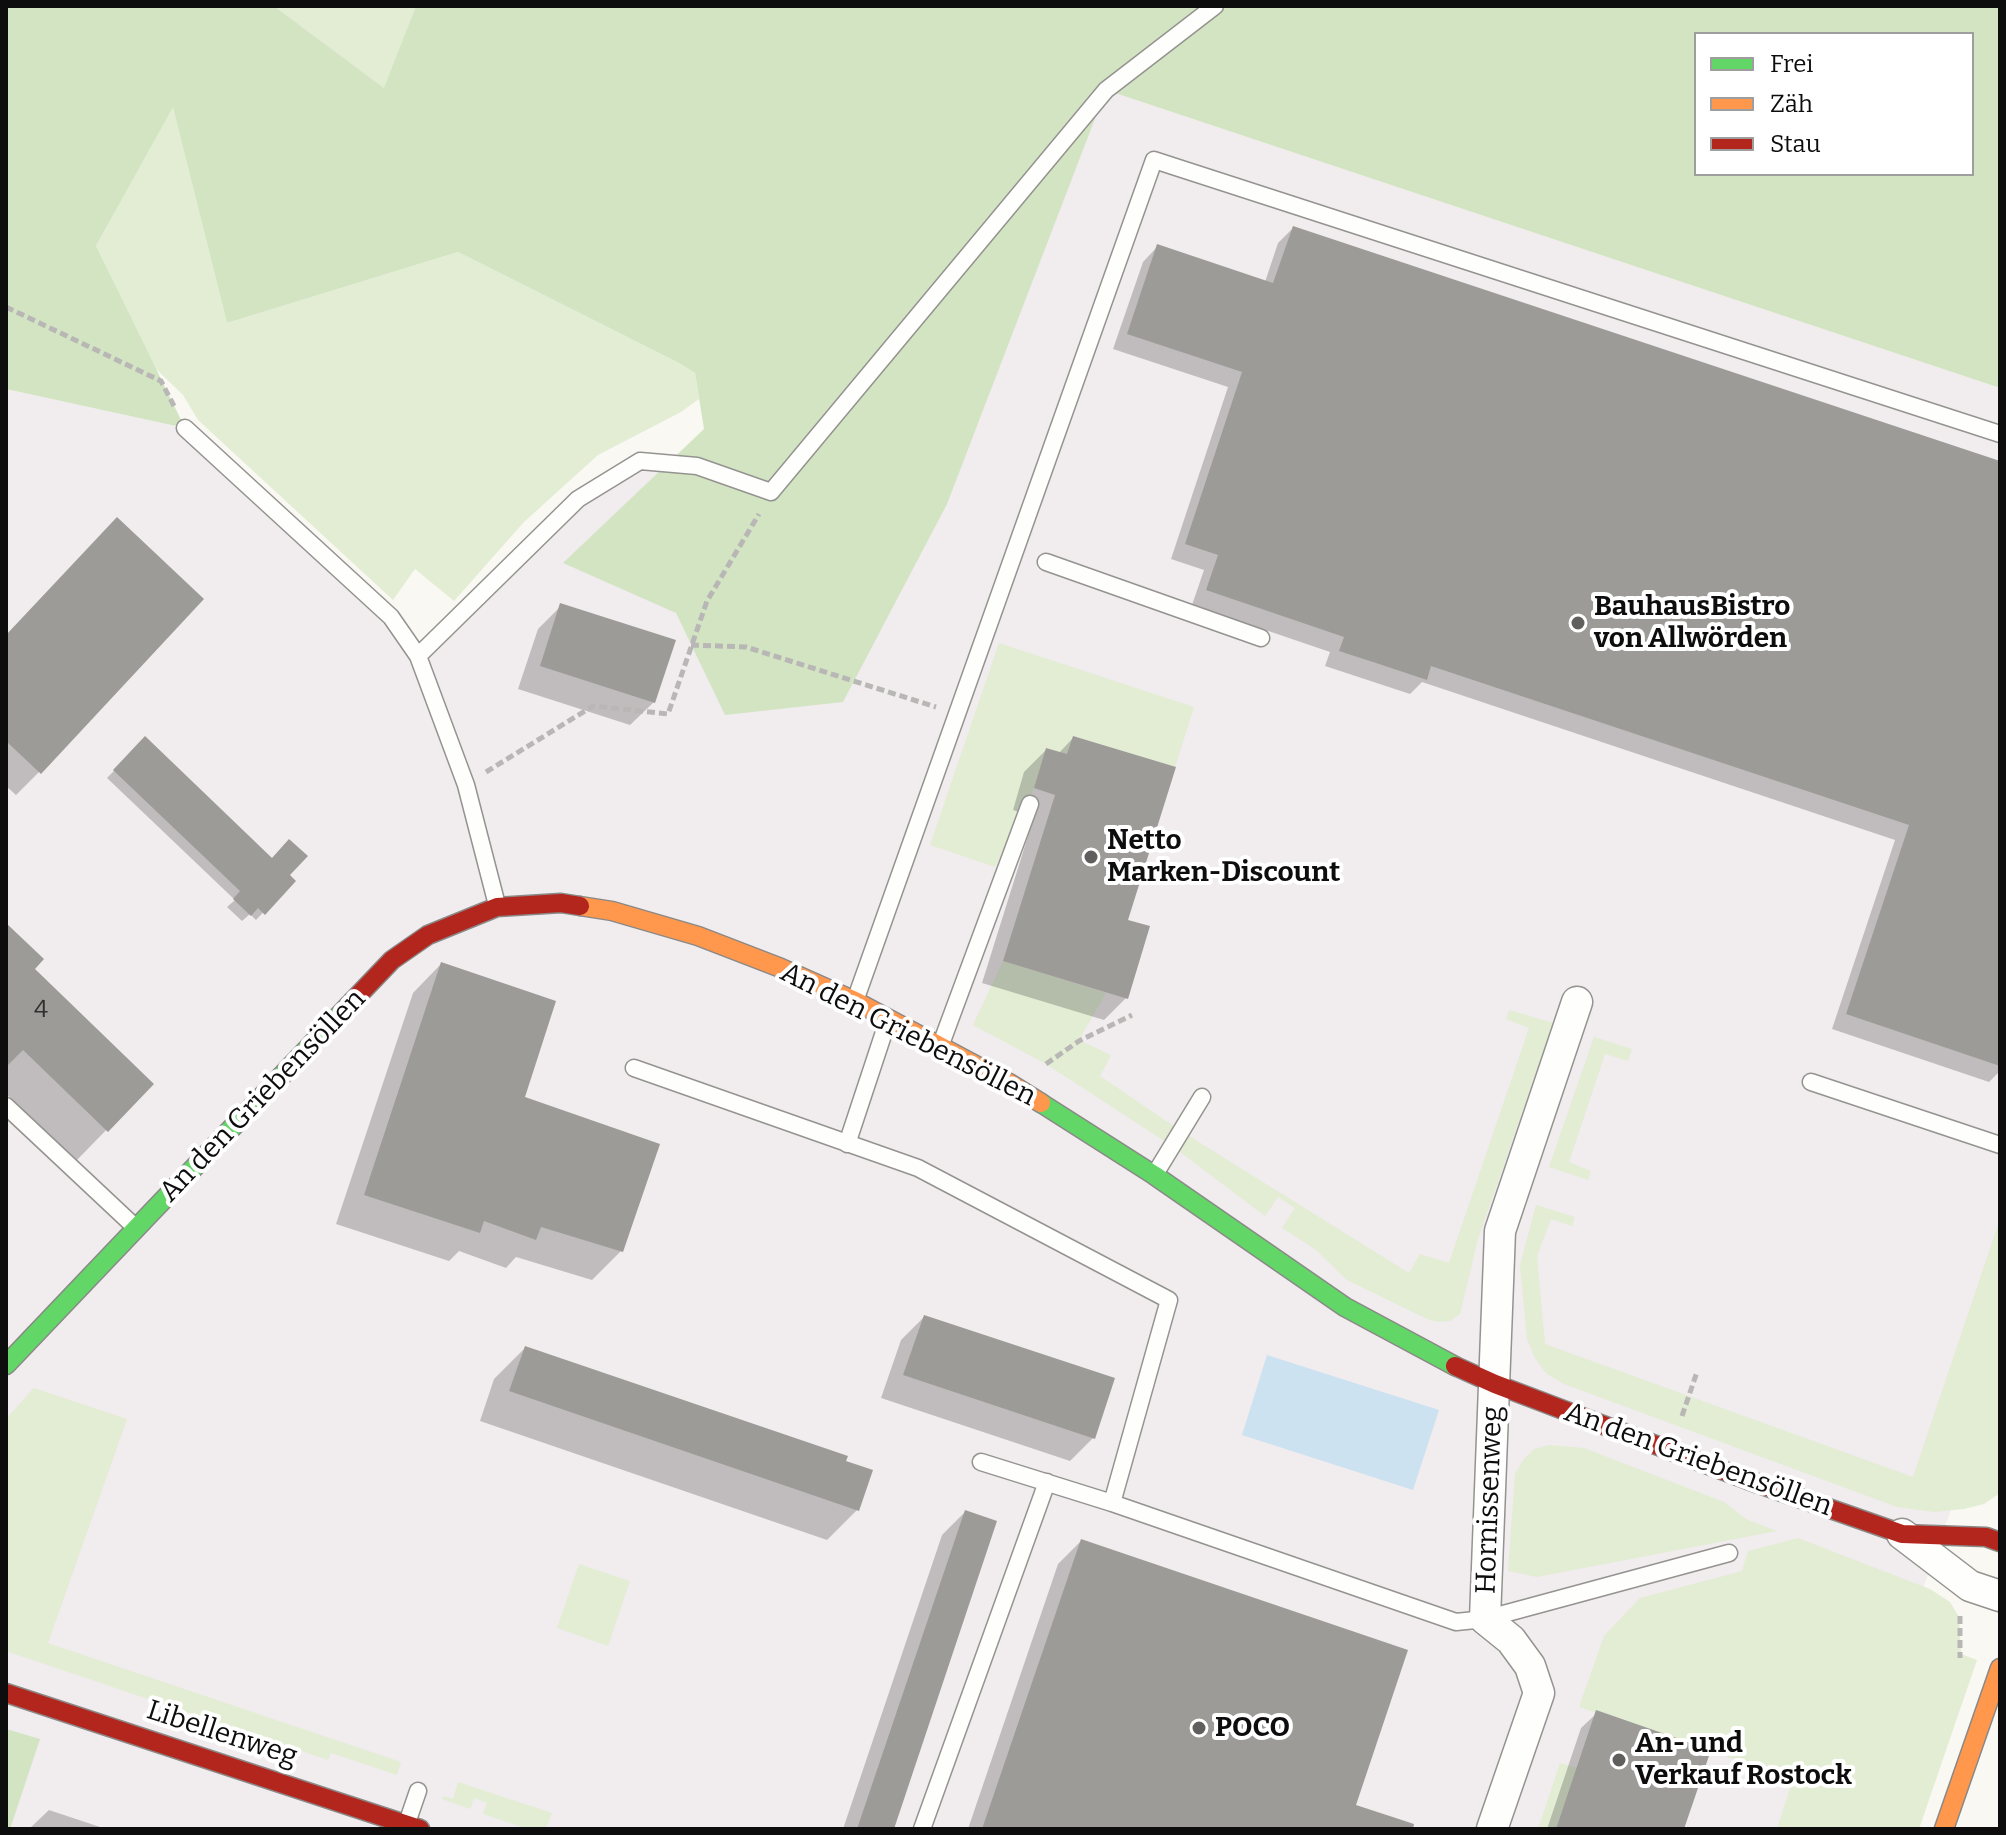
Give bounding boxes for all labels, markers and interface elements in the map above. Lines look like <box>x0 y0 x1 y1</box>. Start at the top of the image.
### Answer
legend <box>1694 32 1974 176</box>
text: Frei <box>1770 50 1813 78</box>
text: Zäh <box>1770 90 1813 118</box>
text: Stau <box>1770 130 1821 158</box>
place label: BauhausBistro von Allwörden <box>1594 590 1790 656</box>
marker: BauhausBistro von Allwörden <box>1569 614 1587 632</box>
place label: Netto Marken-Discount <box>1107 824 1340 890</box>
marker: Netto Marken-Discount <box>1082 848 1100 866</box>
street label: An den Griebensöllen <box>775 956 1041 1114</box>
street label: An den Griebensöllen <box>153 983 373 1209</box>
house number: 4 <box>34 996 48 1024</box>
street label: An den Griebensöllen <box>1560 1396 1836 1524</box>
street label: Hornissenweg <box>1470 1406 1510 1594</box>
street label: Libellenweg <box>143 1694 301 1774</box>
place label: POCO <box>1215 1711 1290 1745</box>
marker: POCO <box>1190 1719 1208 1737</box>
place label: An- und Verkauf Rostock <box>1635 1727 1852 1793</box>
marker: An- und Verkauf Rostock <box>1610 1751 1628 1769</box>

